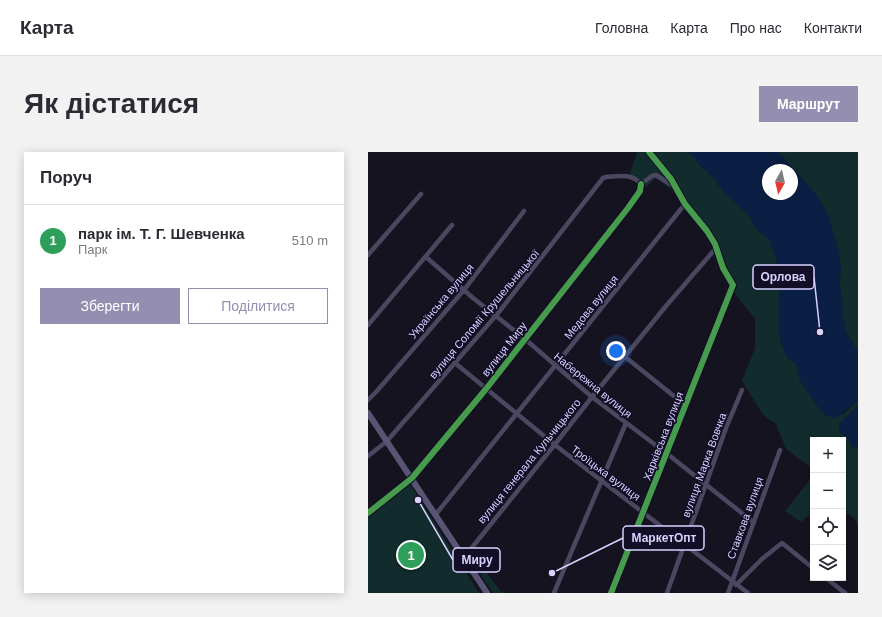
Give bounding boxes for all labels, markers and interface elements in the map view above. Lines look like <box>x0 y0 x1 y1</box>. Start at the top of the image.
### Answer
text: Карта <box>20 17 74 38</box>
text: Головна <box>595 20 648 36</box>
text: Карта <box>670 20 708 36</box>
text: Про нас <box>730 20 782 36</box>
text: Контакти <box>804 20 862 36</box>
button: Маршрут <box>759 86 858 122</box>
text: Як дістатися <box>24 88 199 119</box>
north arrow <box>762 164 798 200</box>
text: Поруч <box>40 168 92 187</box>
text: парк ім. Т. Г. Шевченка <box>78 225 245 242</box>
text: 1 <box>49 233 57 248</box>
text: 510 m <box>292 233 328 248</box>
text: Парк <box>78 242 108 257</box>
street label: вулиця Соломії Крушельницької <box>427 247 541 381</box>
street label: Українська вулиця <box>406 261 476 341</box>
callout: Орлова <box>753 265 814 289</box>
text: Орлова <box>760 270 806 284</box>
street label: Медова вулиця <box>562 273 620 341</box>
button: Зберегти <box>40 288 180 324</box>
button: Поділитися <box>188 288 328 324</box>
street label: вулиця Миру <box>479 319 529 379</box>
your location <box>606 341 626 361</box>
street label: Набережна вулиця <box>552 350 634 420</box>
street label: Харківська вулиця <box>641 390 685 482</box>
street label: вулиця генерала Кульчицького <box>475 396 583 526</box>
street label: вулиця Марка Вовчка <box>680 410 729 519</box>
map controls <box>810 437 846 581</box>
button: + <box>810 437 846 473</box>
street label: Троїцька вулиця <box>569 443 643 503</box>
button: − <box>810 473 846 509</box>
street label: Ставкова вулиця <box>725 475 765 561</box>
button: locate <box>810 509 846 545</box>
callout: МаркетОпт <box>623 526 704 550</box>
text: МаркетОпт <box>631 531 697 545</box>
pin: 1 <box>398 540 424 570</box>
button: layers <box>810 545 846 581</box>
callout: Миру <box>453 548 500 572</box>
text: Миру <box>461 553 493 567</box>

